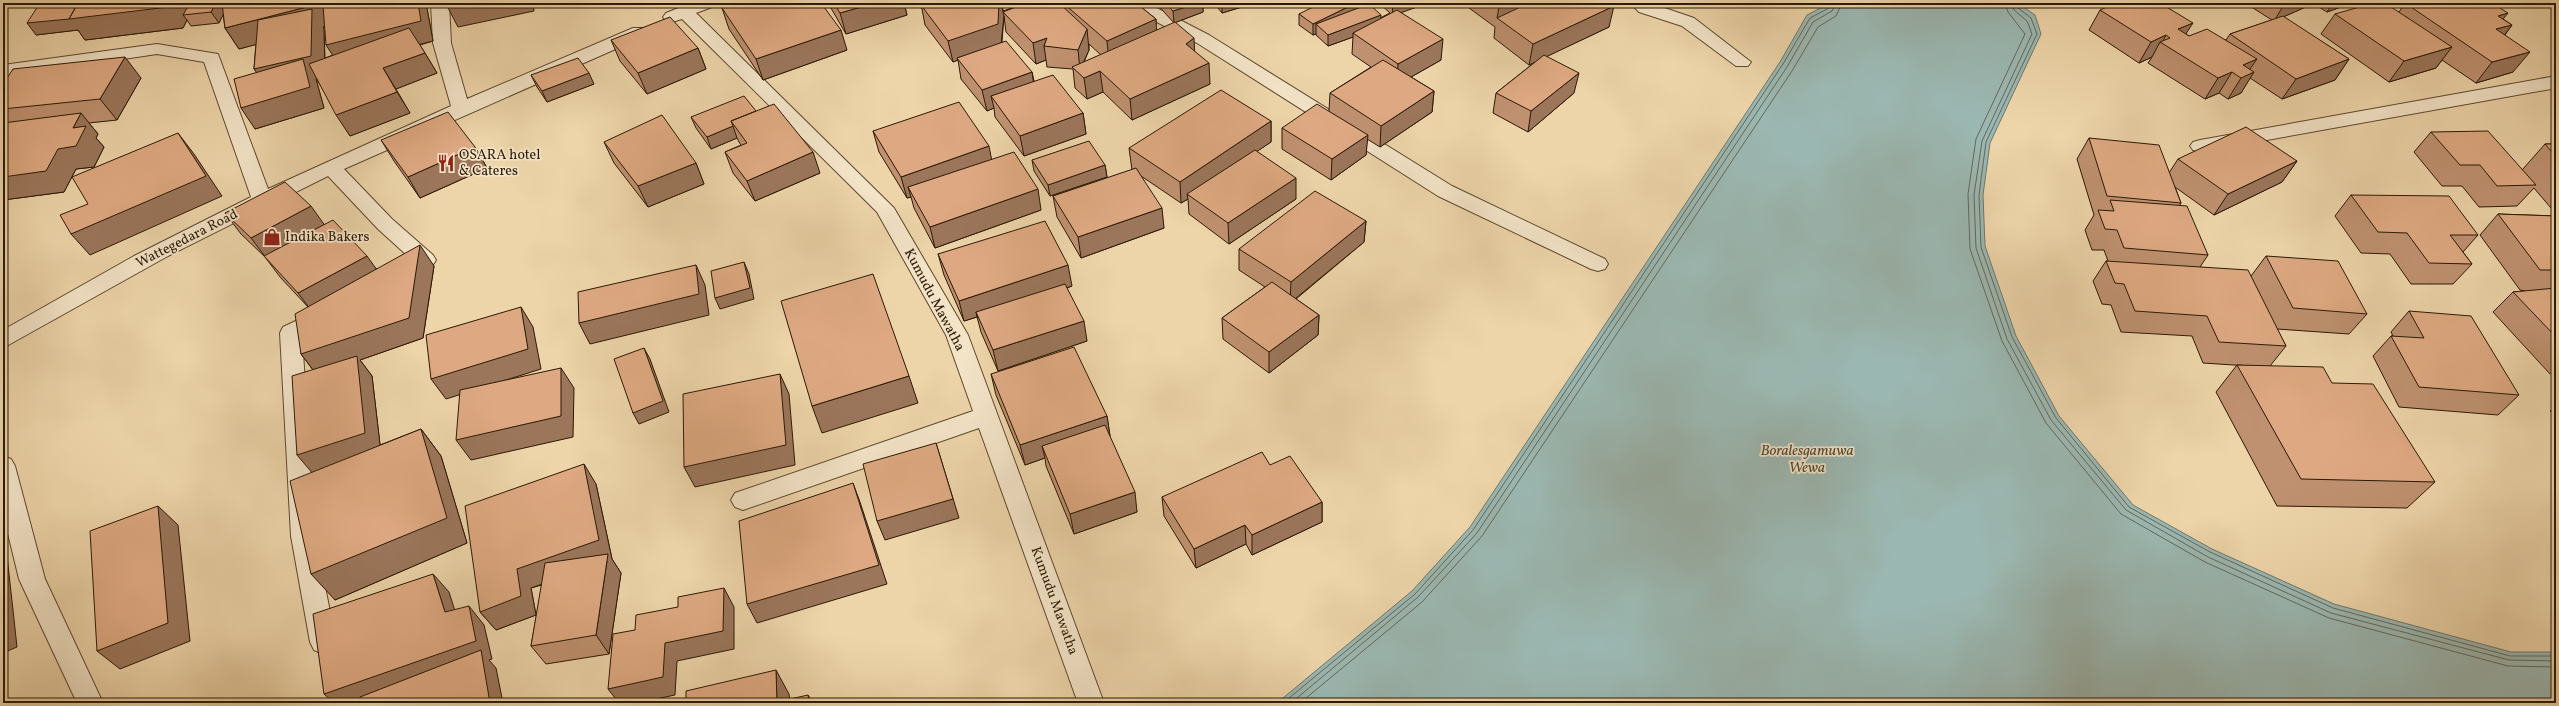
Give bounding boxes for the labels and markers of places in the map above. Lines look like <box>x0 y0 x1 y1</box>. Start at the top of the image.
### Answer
place label: OSARA hotel & Cateres <box>459 146 540 181</box>
restaurant icon: OSARA hotel & Cateres <box>436 153 456 173</box>
shop icon: Indika Bakers <box>262 227 282 247</box>
place label: Indika Bakers <box>285 228 369 247</box>

